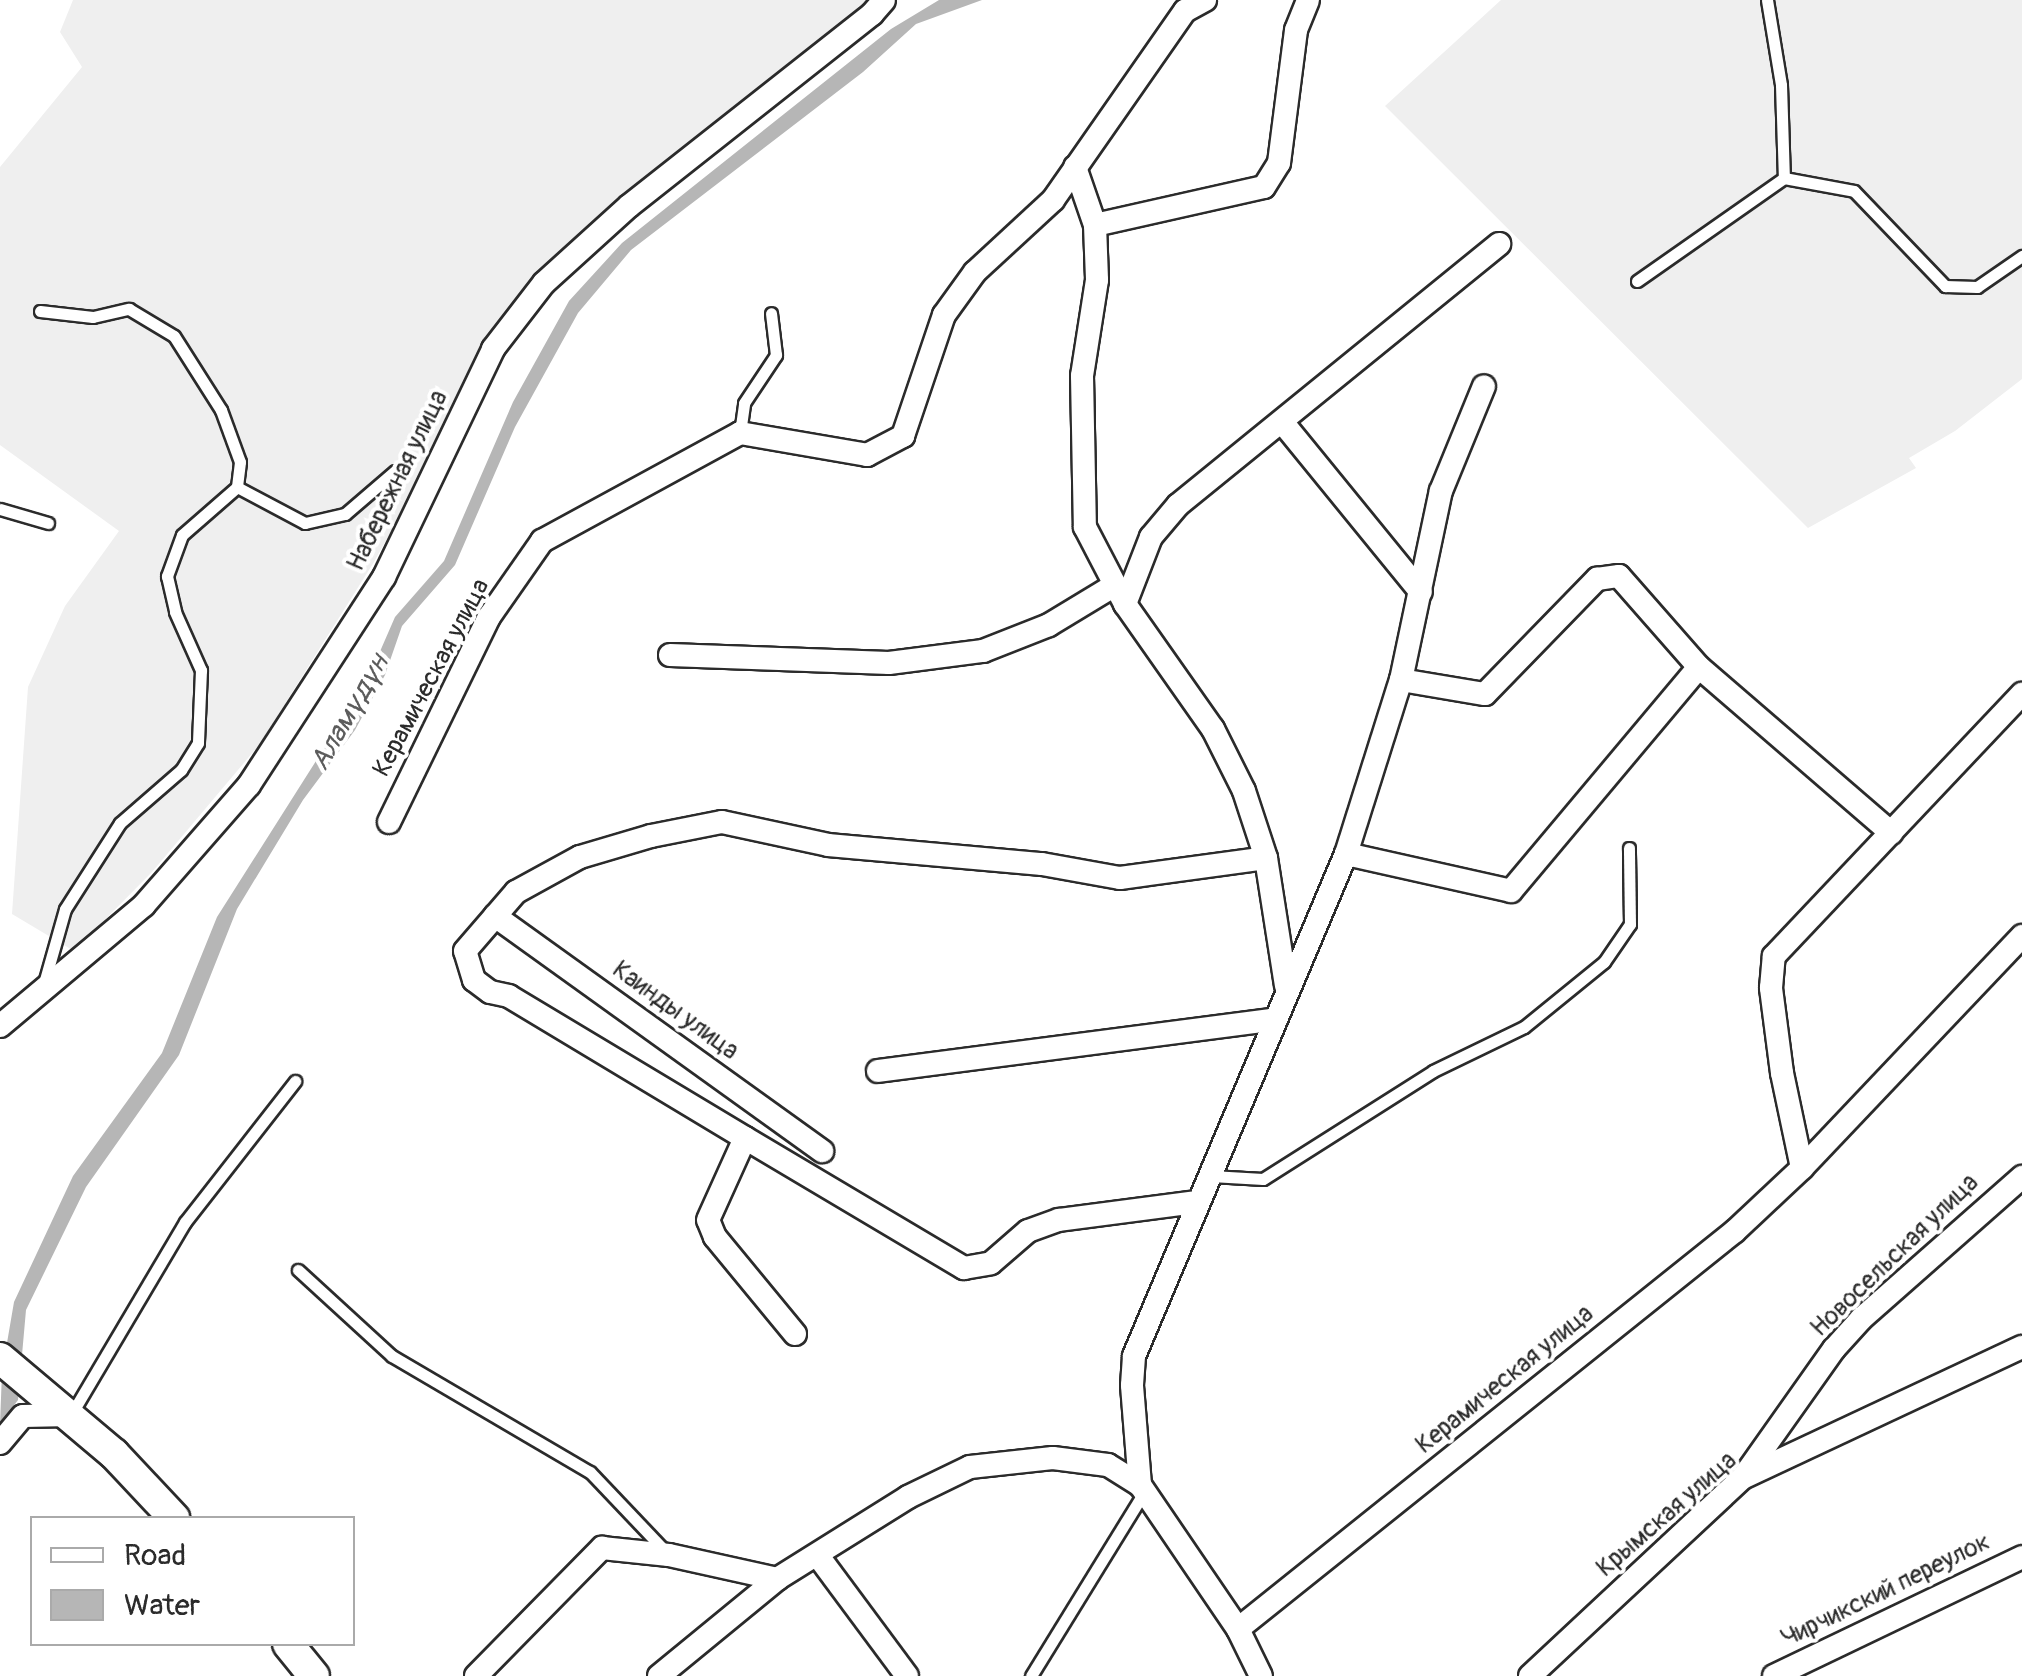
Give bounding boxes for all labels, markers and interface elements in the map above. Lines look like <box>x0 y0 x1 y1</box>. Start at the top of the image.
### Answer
street label: Набережная улица <box>341 386 455 576</box>
street label: Керамическая улица <box>367 574 497 782</box>
water label: Аламүдүн <box>304 649 396 777</box>
street label: Каинды улица <box>606 955 744 1067</box>
street label: Новосельская улица <box>1805 1168 1985 1344</box>
street label: Керамическая улица <box>1410 1299 1600 1461</box>
street label: Крымская улица <box>1591 1446 1743 1584</box>
legend <box>30 1516 355 1646</box>
street label: Чирчикский переулок <box>1777 1528 1995 1654</box>
text: Road <box>124 1537 186 1574</box>
text: Water <box>124 1587 200 1624</box>

